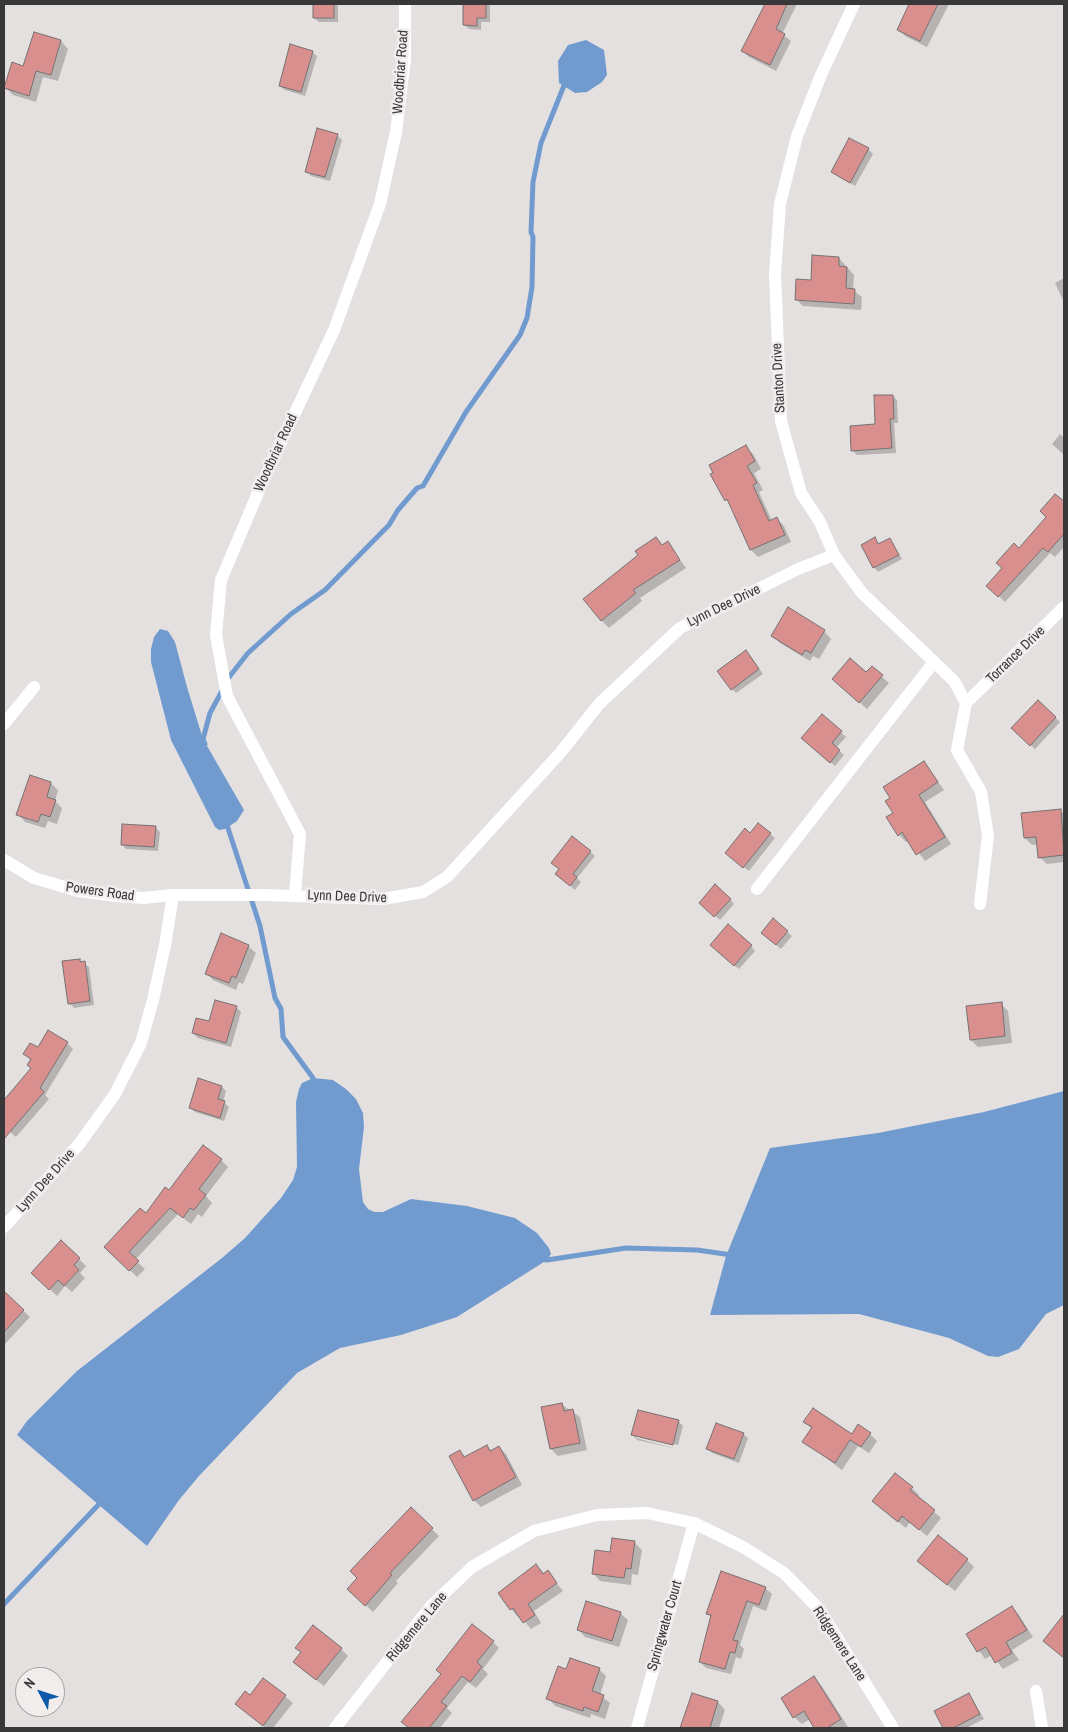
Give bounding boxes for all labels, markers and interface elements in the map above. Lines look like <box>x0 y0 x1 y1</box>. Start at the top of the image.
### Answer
street label: Woodbriar Road <box>390 30 412 114</box>
street label: Stanton Drive <box>769 343 789 413</box>
street label: Woodbriar Road <box>251 411 301 495</box>
street label: Lynn Dee Drive <box>685 581 763 631</box>
street label: Torrance Drive <box>983 623 1049 687</box>
street label: Powers Road <box>65 879 135 905</box>
street label: Lynn Dee Drive <box>307 887 387 907</box>
street label: Lynn Dee Drive <box>13 1146 79 1216</box>
street label: Springwater Court <box>644 1579 686 1673</box>
street label: Ridgemere Lane <box>383 1589 451 1665</box>
street label: Ridgemere Lane <box>809 1604 869 1684</box>
north arrow <box>15 1667 65 1717</box>
text: N <box>20 1674 39 1692</box>

